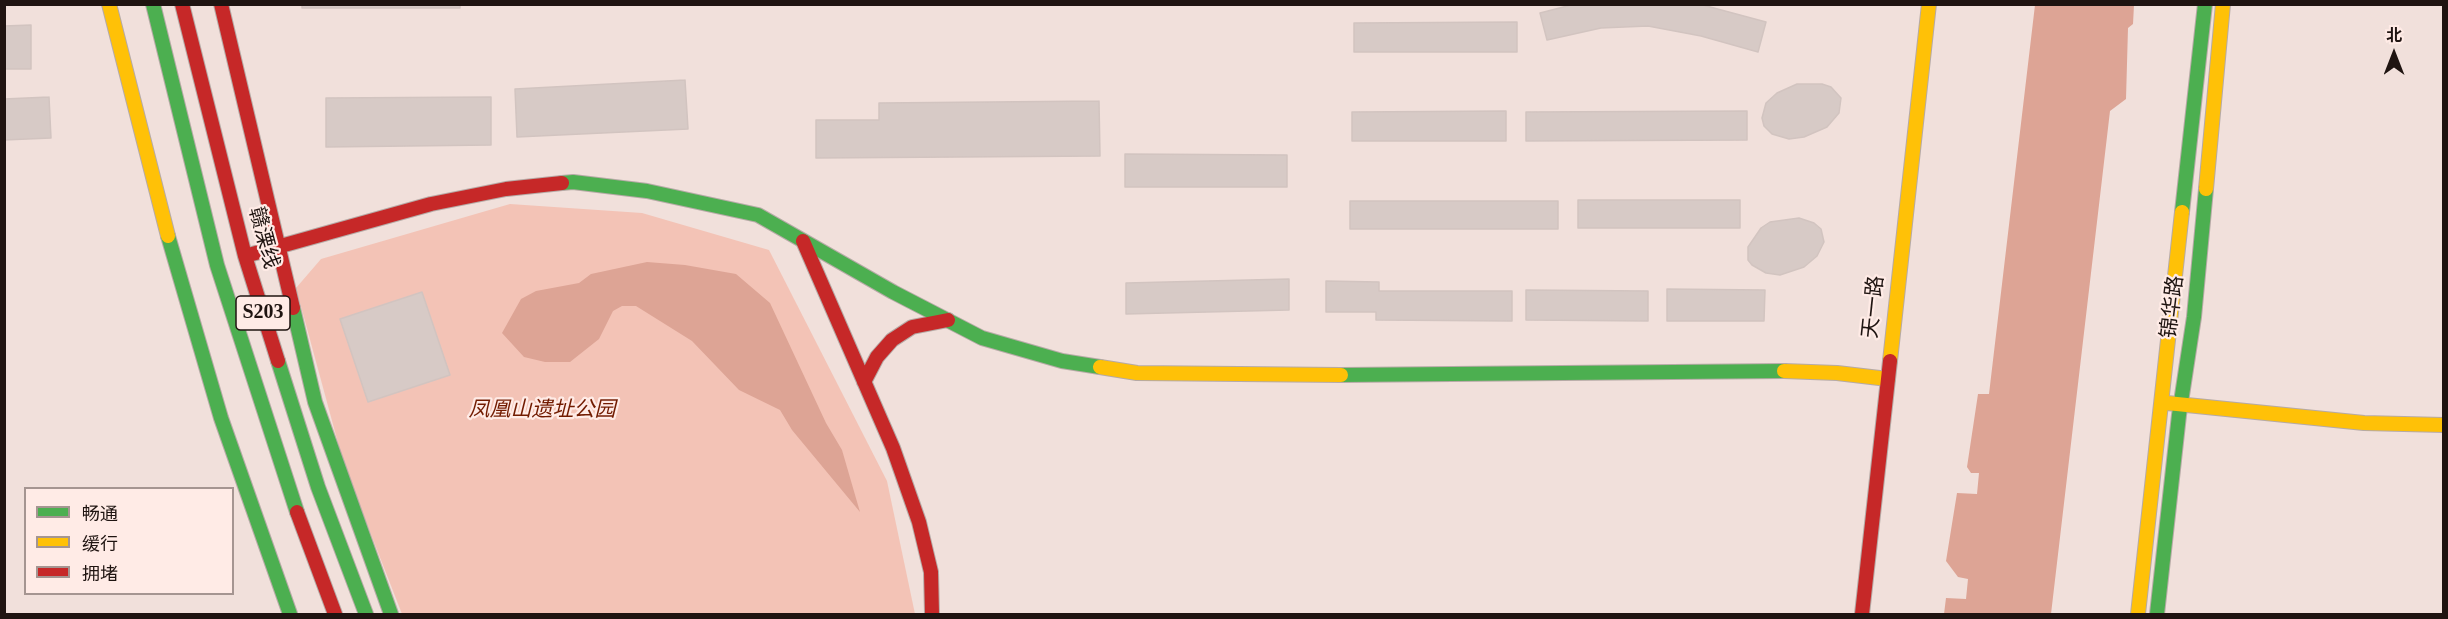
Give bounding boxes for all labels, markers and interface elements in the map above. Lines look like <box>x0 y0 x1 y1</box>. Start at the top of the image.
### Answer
north arrow <box>2364 24 2424 84</box>
text: 北 <box>2386 27 2402 44</box>
street label: 赣溧线 <box>243 204 283 272</box>
street label: 天一路 <box>1858 274 1890 340</box>
street label: 锦华路 <box>2157 274 2189 340</box>
road number: S203 <box>236 296 290 330</box>
park label: 凤凰山遗址公园 <box>469 397 615 423</box>
legend <box>24 487 234 595</box>
text: 畅通 <box>82 504 118 524</box>
text: 缓行 <box>82 534 118 554</box>
text: 拥堵 <box>82 564 118 584</box>

